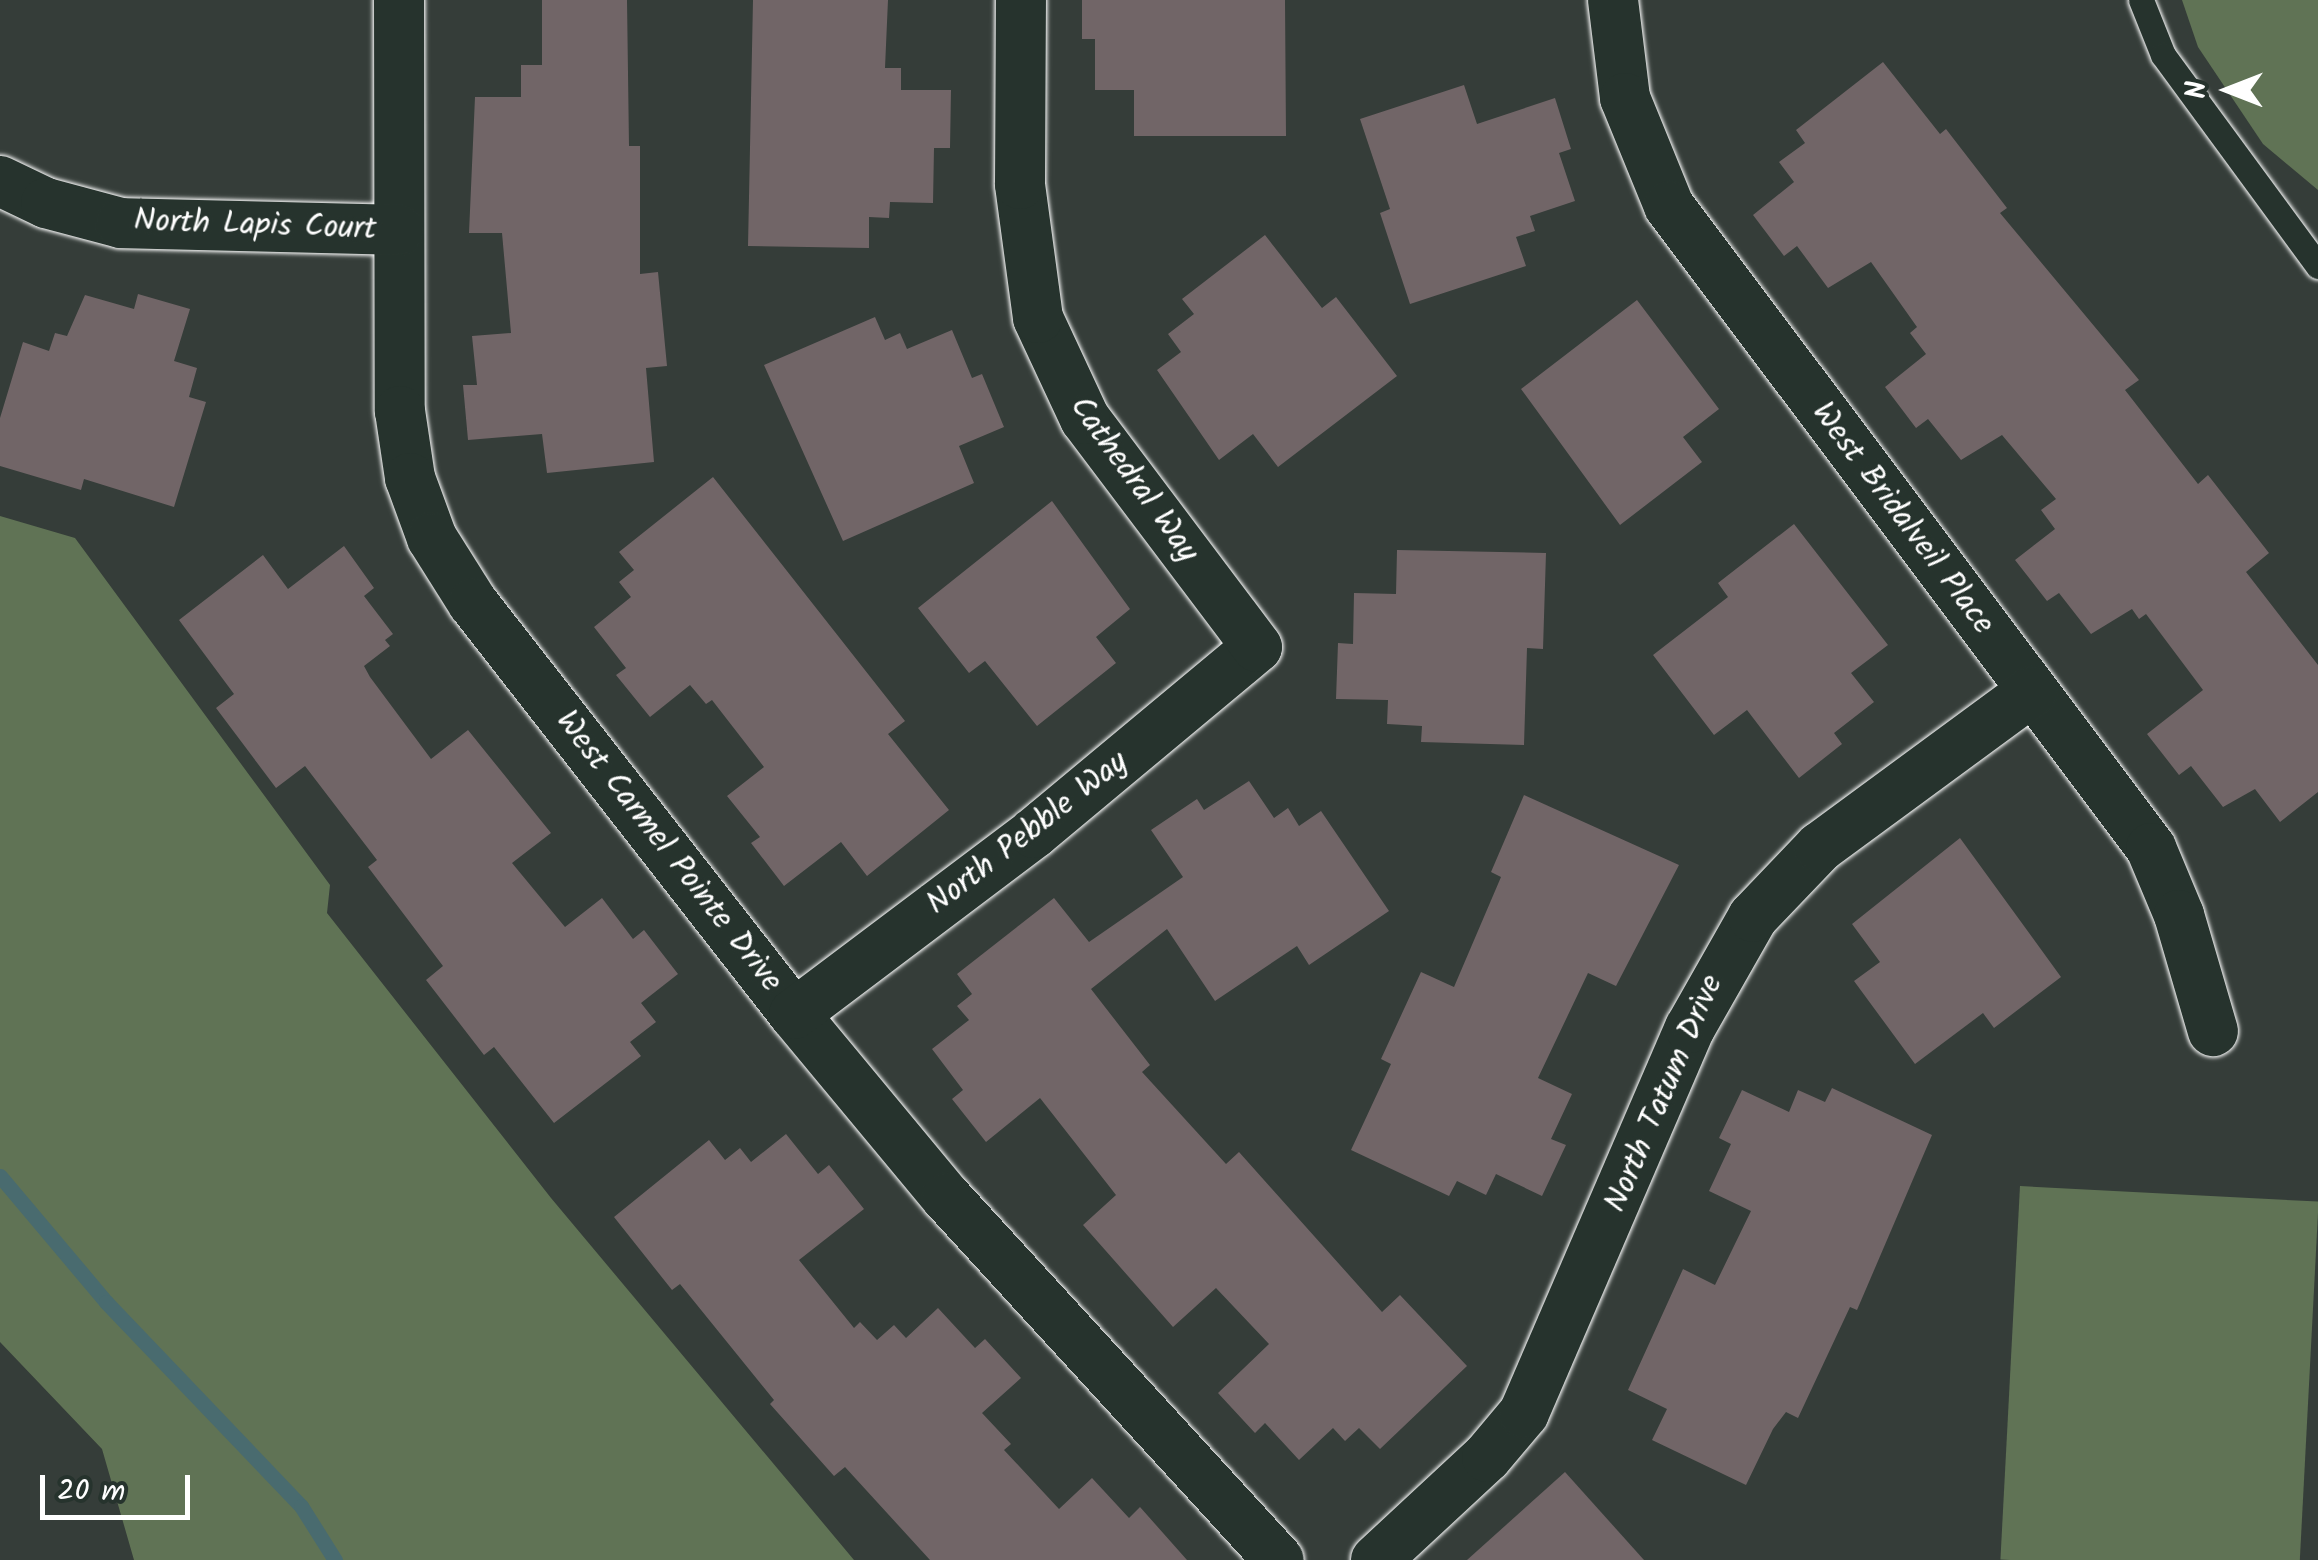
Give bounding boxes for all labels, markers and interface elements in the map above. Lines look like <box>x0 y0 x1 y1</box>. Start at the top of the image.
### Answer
north arrow <box>2178 40 2278 140</box>
text: N <box>2175 81 2220 99</box>
street label: North Lapis Court <box>133 203 377 249</box>
street label: Cathedral Way <box>1060 390 1206 570</box>
street label: West Bridalveil Place <box>1802 395 2002 643</box>
street label: West Carmel Pointe Drive <box>546 704 790 1000</box>
street label: North Pebble Way <box>920 744 1136 924</box>
street label: North Tatum Drive <box>1598 970 1732 1218</box>
scale bar <box>45 1455 195 1517</box>
text: 20 m <box>57 1468 125 1516</box>

